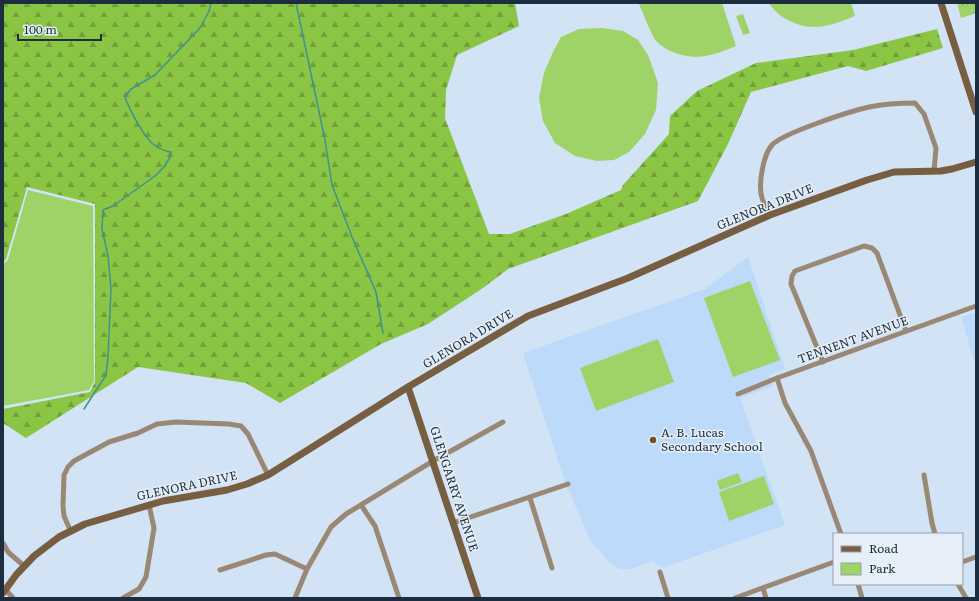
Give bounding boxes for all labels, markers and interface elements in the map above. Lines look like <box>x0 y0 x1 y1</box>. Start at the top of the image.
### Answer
scale bar <box>18 16 101 42</box>
text: 100 m <box>24 20 57 38</box>
street label: GLENORA DRIVE <box>714 178 816 234</box>
street label: GLENORA DRIVE <box>419 304 516 372</box>
street label: TENNENT AVENUE <box>795 310 911 368</box>
place label: A. B. Lucas Secondary School <box>661 423 763 455</box>
street label: GLENGARRY AVENUE <box>426 424 484 554</box>
marker: A. B. Lucas Secondary School <box>648 435 658 445</box>
street label: GLENORA DRIVE <box>135 465 239 504</box>
legend <box>833 533 963 585</box>
text: Road <box>869 539 899 557</box>
text: Park <box>869 559 896 577</box>

